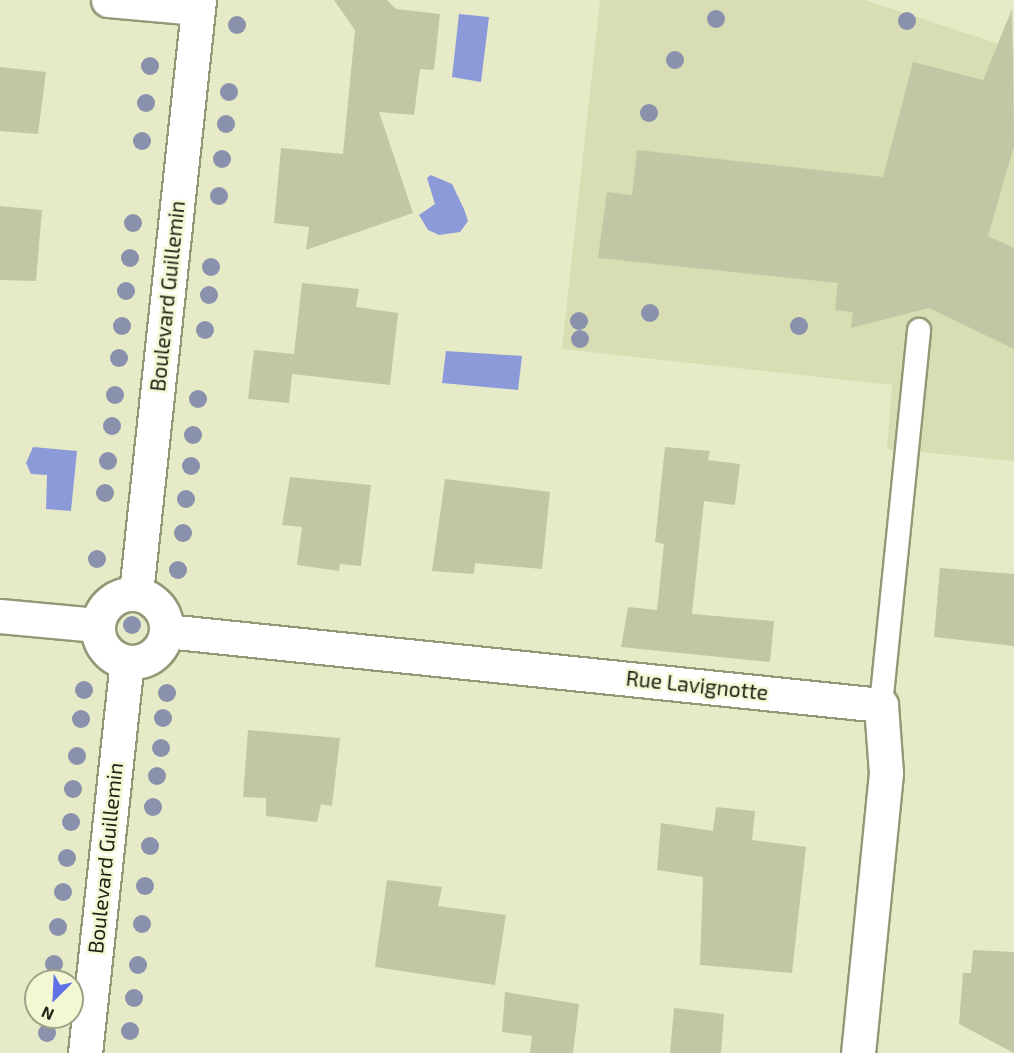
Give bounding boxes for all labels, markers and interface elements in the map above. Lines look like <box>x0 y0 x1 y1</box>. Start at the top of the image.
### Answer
street label: Boulevard Guillemin <box>144 199 190 393</box>
street label: Rue Lavignotte <box>625 665 769 705</box>
street label: Boulevard Guillemin <box>82 761 128 955</box>
north arrow <box>24 969 84 1029</box>
text: N <box>38 1003 56 1025</box>

